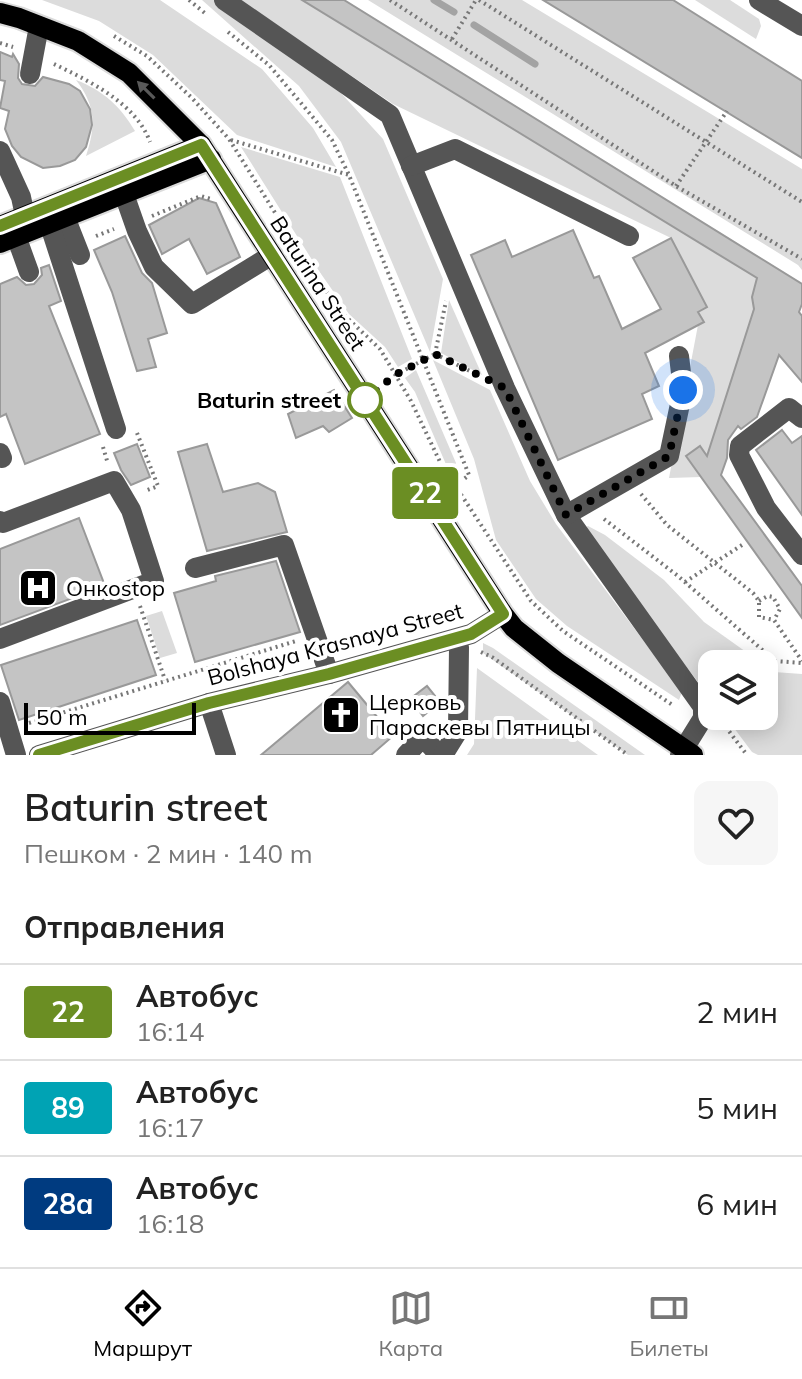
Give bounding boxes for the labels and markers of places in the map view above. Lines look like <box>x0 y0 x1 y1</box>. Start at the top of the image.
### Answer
marker: Baturin street <box>348 383 382 417</box>
place label: Baturin street <box>197 386 341 414</box>
hospital icon: Онкоstop <box>17 567 59 609</box>
place label: Онкоstop <box>66 574 165 602</box>
place label: Церковь Параскевы Пятницы <box>369 688 591 741</box>
church icon: Церковь Параскевы Пятницы <box>320 694 362 736</box>

